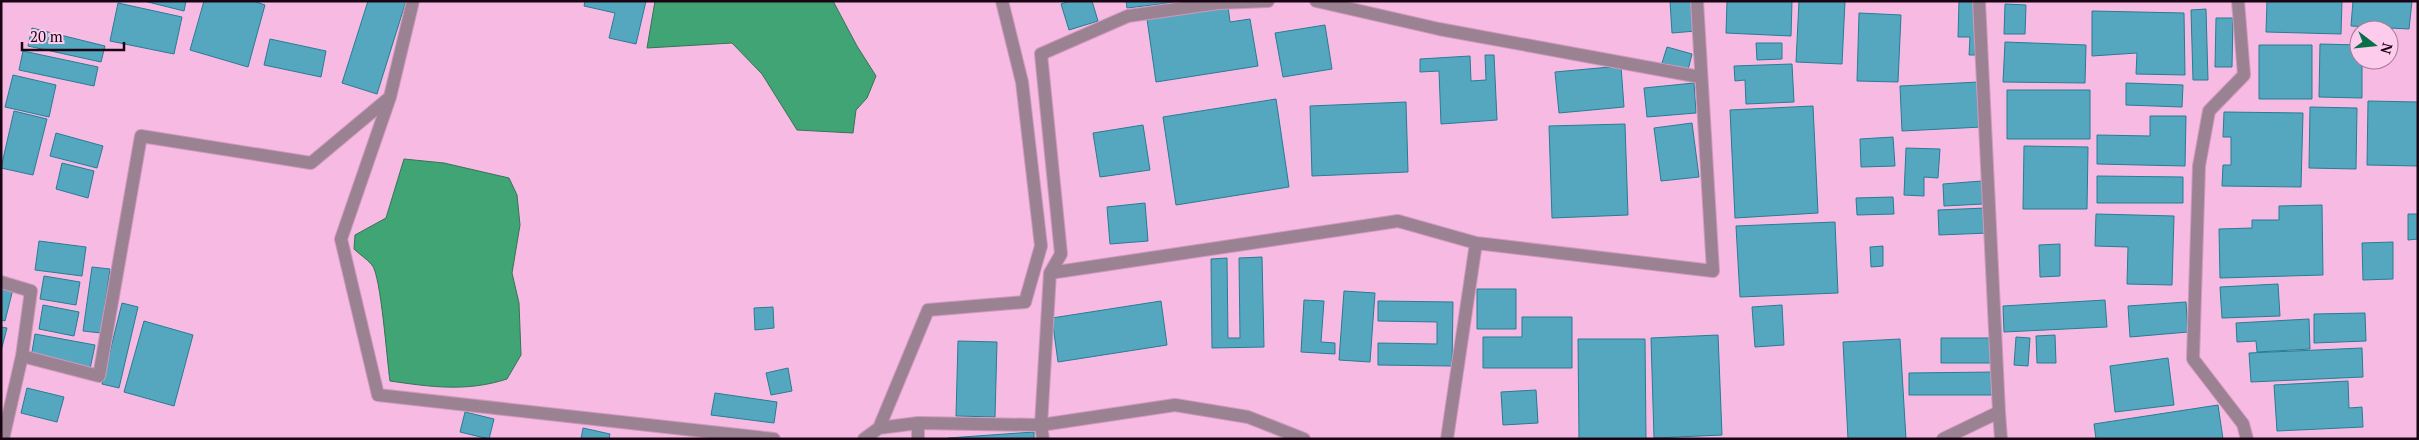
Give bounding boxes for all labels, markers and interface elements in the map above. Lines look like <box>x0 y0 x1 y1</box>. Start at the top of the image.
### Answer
scale bar <box>22 20 125 52</box>
north arrow <box>2349 20 2399 70</box>
text: 20 m <box>30 26 63 46</box>
text: N <box>2376 41 2398 57</box>

